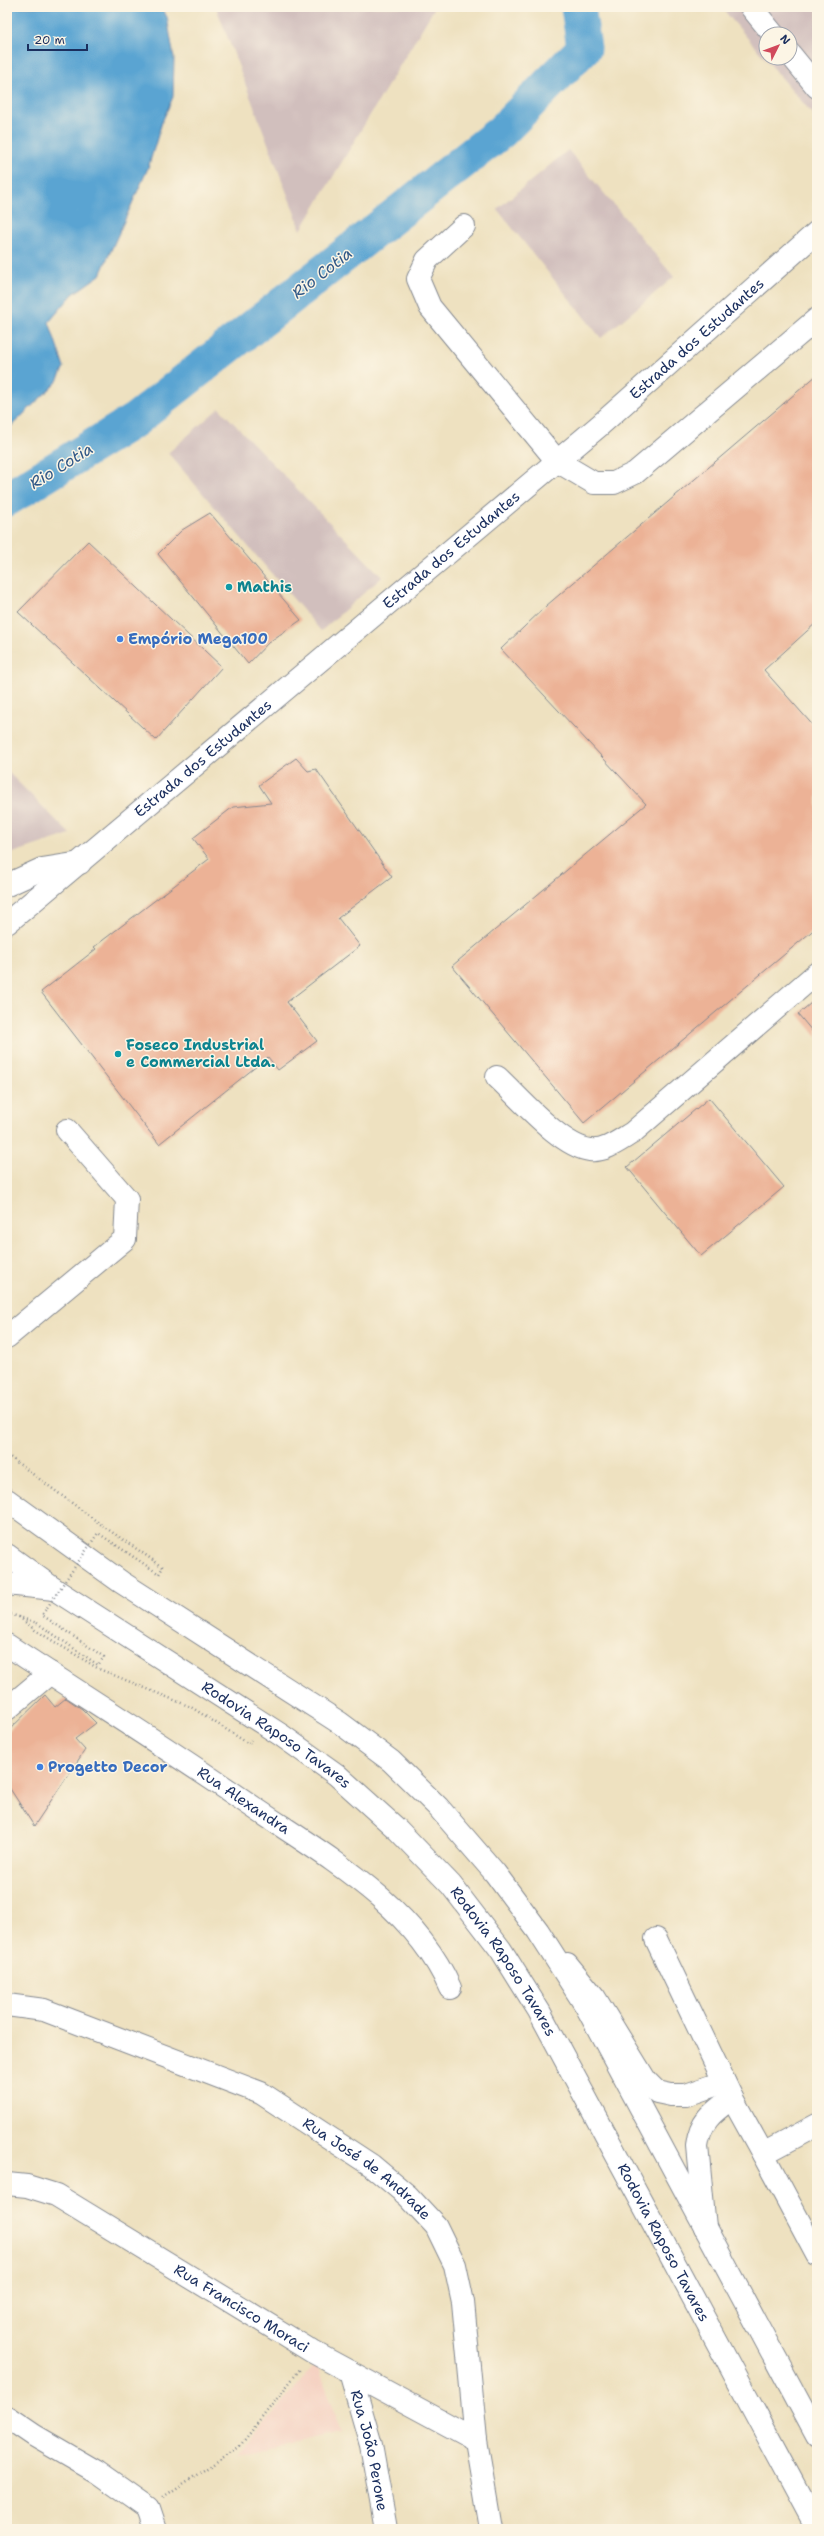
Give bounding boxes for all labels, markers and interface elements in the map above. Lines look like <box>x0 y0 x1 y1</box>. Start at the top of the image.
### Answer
scale bar <box>28 26 87 52</box>
north arrow <box>758 26 798 66</box>
text: N <box>777 31 794 48</box>
text: 20 m <box>34 32 65 48</box>
water label: Rio Cotia <box>287 243 357 303</box>
street label: Estrada dos Estudantes <box>625 274 768 404</box>
water label: Rio Cotia <box>25 438 97 494</box>
street label: Estrada dos Estudantes <box>378 487 524 614</box>
place label: Mathis <box>237 577 292 597</box>
marker: Mathis <box>224 582 234 592</box>
place label: Empório Mega100 <box>128 629 268 649</box>
marker: Empório Mega100 <box>115 634 125 644</box>
street label: Estrada dos Estudantes <box>130 695 276 822</box>
place label: Foseco Industrial e Commercial Ltda. <box>126 1035 276 1072</box>
marker: Foseco Industrial e Commercial Ltda. <box>113 1049 123 1059</box>
street label: Rodovia Raposo Tavares <box>198 1677 355 1793</box>
place label: Progetto Decor <box>48 1757 168 1777</box>
marker: Progetto Decor <box>35 1762 45 1772</box>
street label: Rua Alexandra <box>193 1762 294 1839</box>
street label: Rodovia Raposo Tavares <box>446 1882 561 2040</box>
street label: Rua José de Andrade <box>299 2113 435 2224</box>
street label: Rodovia Raposo Tavares <box>613 2160 714 2325</box>
street label: Rua Francisco Moraci <box>170 2259 313 2357</box>
street label: Rua João Perone <box>346 2388 393 2513</box>

